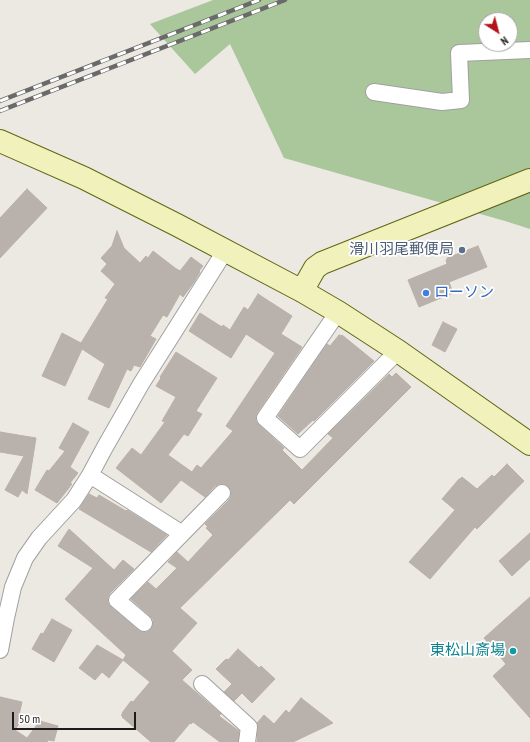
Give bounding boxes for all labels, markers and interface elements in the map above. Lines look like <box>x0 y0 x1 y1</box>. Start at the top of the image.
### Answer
north arrow <box>478 12 518 52</box>
text: N <box>498 33 511 48</box>
place label: 滑川羽尾郵便局 <box>349 241 454 259</box>
marker: 滑川羽尾郵便局 <box>457 245 467 255</box>
place label: ローソン <box>434 284 494 302</box>
marker: ローソン <box>421 288 431 298</box>
place label: 東松山斎場 <box>430 642 505 660</box>
marker: 東松山斎場 <box>508 646 518 656</box>
scale bar <box>14 704 138 730</box>
text: 50 m <box>19 711 40 726</box>

